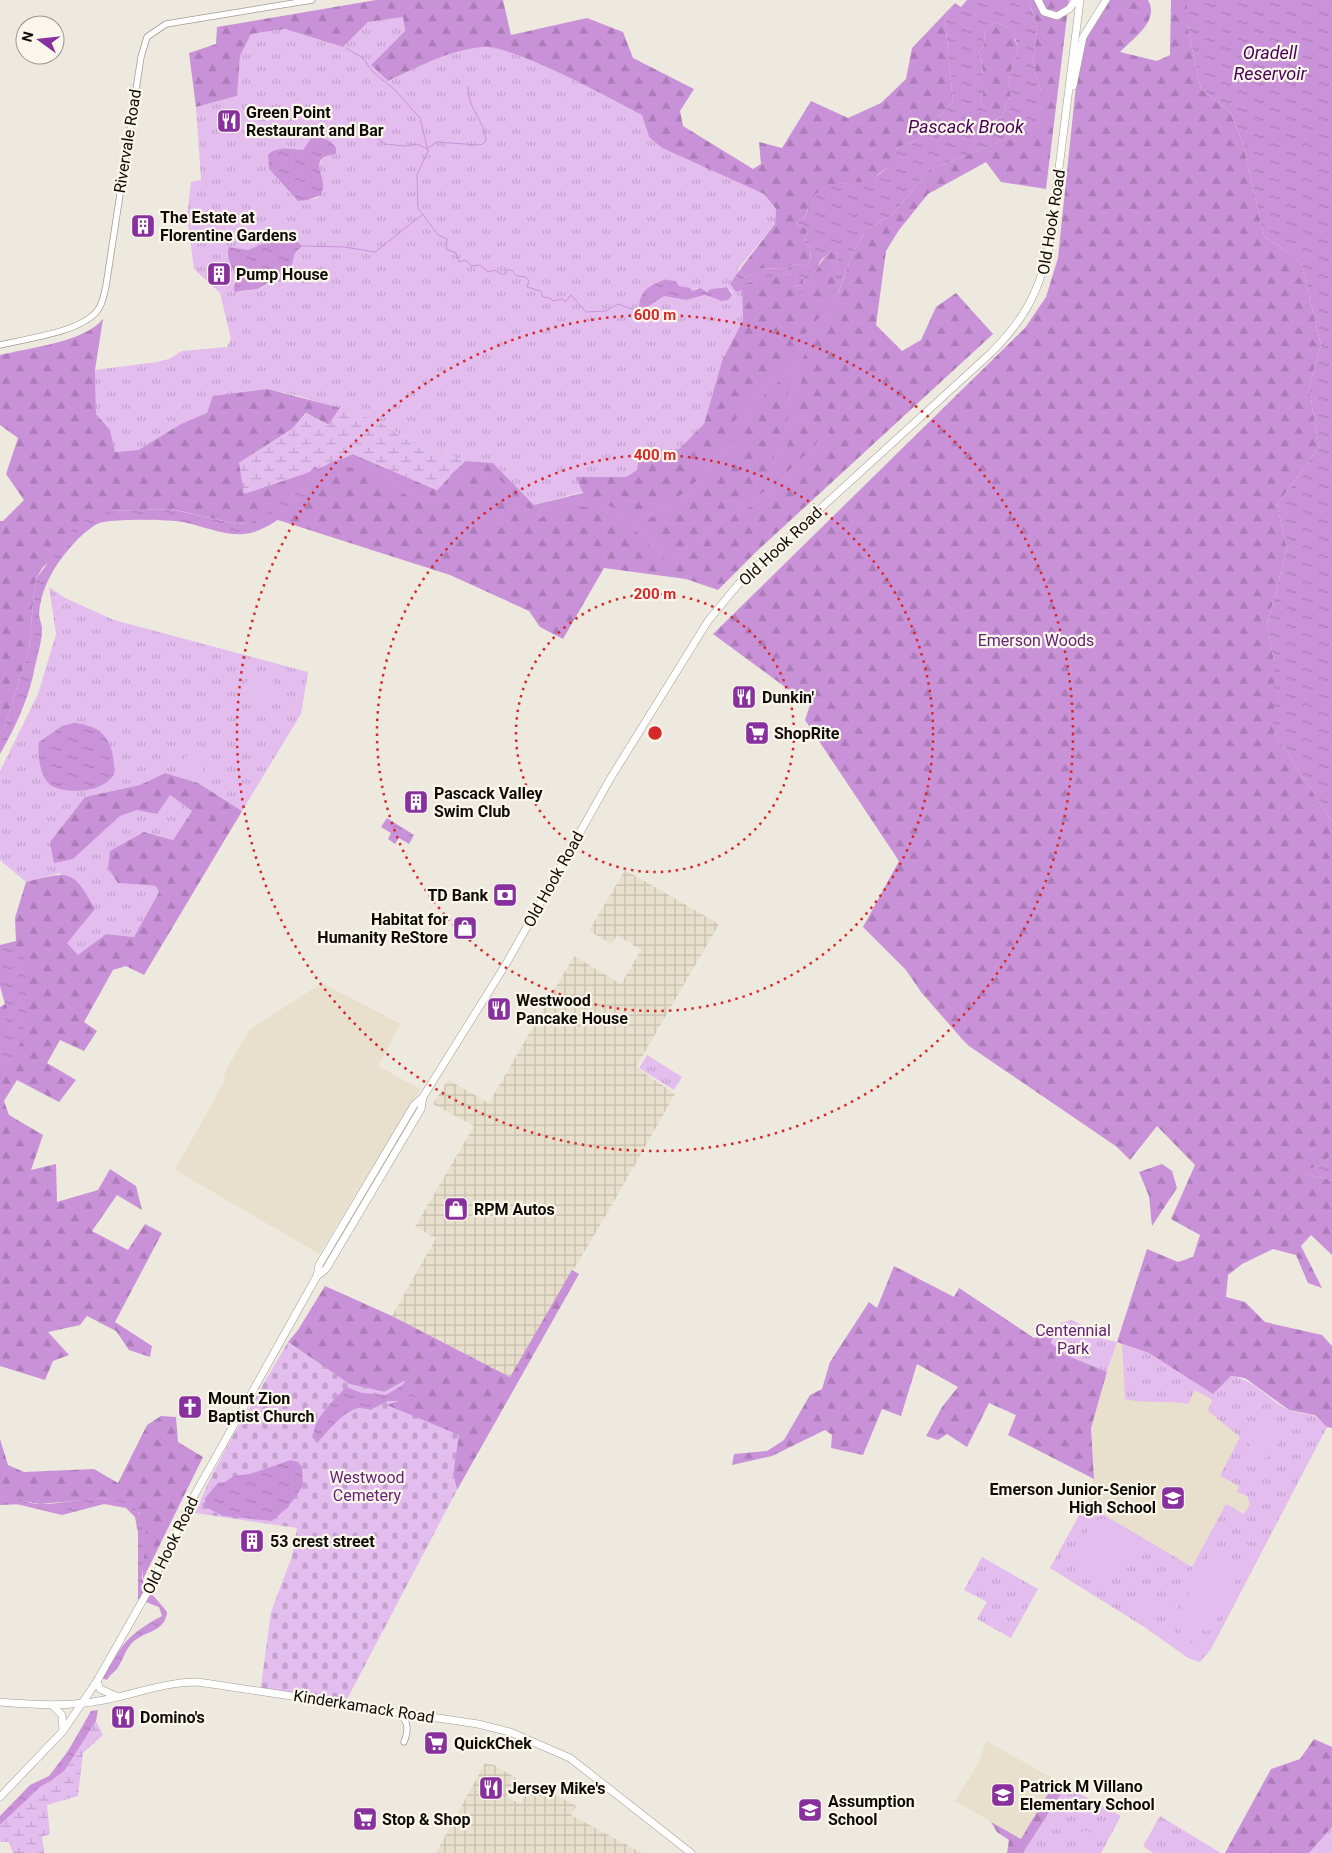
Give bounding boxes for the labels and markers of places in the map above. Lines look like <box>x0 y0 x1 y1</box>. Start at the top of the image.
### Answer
place label: Green Point Restaurant and Bar <box>246 103 384 140</box>
restaurant icon: Green Point Restaurant and Bar <box>216 108 242 134</box>
place label: The Estate at Florentine Gardens <box>160 208 297 245</box>
building icon: The Estate at Florentine Gardens <box>130 213 156 239</box>
building icon: Pump House <box>206 261 232 287</box>
place label: Pump House <box>236 265 329 284</box>
restaurant icon: Dunkin' <box>731 684 757 710</box>
place label: Dunkin' <box>762 688 814 707</box>
supermarket icon: ShopRite <box>744 720 770 746</box>
centre of rings <box>646 724 664 742</box>
place label: ShopRite <box>774 724 840 743</box>
place label: Pascack Valley Swim Club <box>434 784 543 821</box>
building icon: Pascack Valley Swim Club <box>403 789 429 815</box>
bank icon: TD Bank <box>492 882 518 908</box>
place label: TD Bank <box>427 886 488 905</box>
place label: Habitat for Humanity ReStore <box>317 910 448 947</box>
shop icon: Habitat for Humanity ReStore <box>452 915 478 941</box>
place label: Westwood Pancake House <box>516 991 628 1028</box>
restaurant icon: Westwood Pancake House <box>486 996 512 1022</box>
shop icon: RPM Autos <box>443 1196 469 1222</box>
place label: RPM Autos <box>474 1200 555 1219</box>
place label: Mount Zion Baptist Church <box>208 1389 314 1426</box>
church icon: Mount Zion Baptist Church <box>177 1394 203 1420</box>
place label: Emerson Junior-Senior High School <box>990 1480 1156 1517</box>
school or university icon: Emerson Junior-Senior High School <box>1160 1485 1186 1511</box>
building icon: 53 crest street <box>239 1528 265 1554</box>
place label: 53 crest street <box>270 1532 375 1551</box>
restaurant icon: Domino's <box>110 1704 136 1730</box>
place label: Domino's <box>140 1708 205 1727</box>
supermarket icon: QuickChek <box>423 1730 449 1756</box>
place label: QuickChek <box>454 1734 532 1753</box>
restaurant icon: Jersey Mike's <box>478 1775 504 1801</box>
place label: Patrick M Villano Elementary School <box>1020 1777 1155 1814</box>
place label: Jersey Mike's <box>508 1779 606 1798</box>
school or university icon: Patrick M Villano Elementary School <box>990 1782 1016 1808</box>
place label: Assumption School <box>828 1792 915 1829</box>
school or university icon: Assumption School <box>797 1797 823 1823</box>
supermarket icon: Stop & Shop <box>352 1806 378 1832</box>
place label: Stop & Shop <box>382 1810 470 1829</box>

